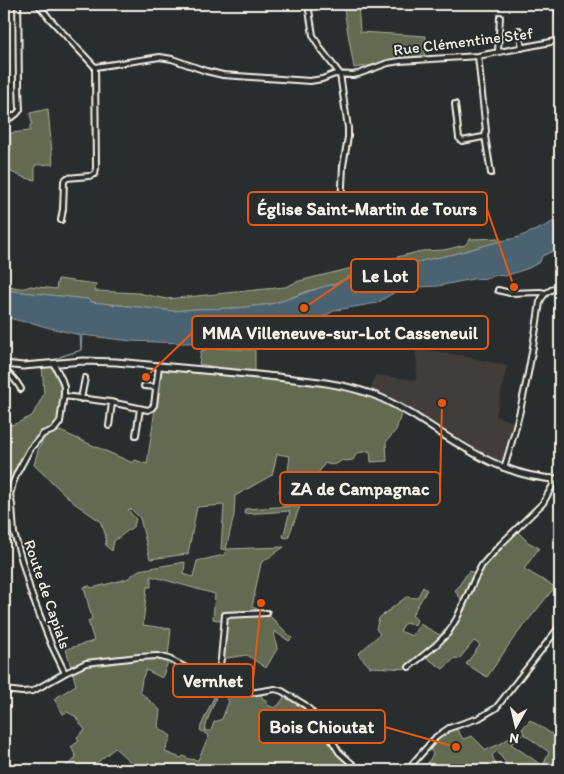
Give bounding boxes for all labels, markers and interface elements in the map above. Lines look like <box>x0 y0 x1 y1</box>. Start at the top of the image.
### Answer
street label: Rue Clémentine Stef <box>392 23 535 59</box>
callout: Église Saint-Martin de Tours <box>248 192 487 225</box>
text: Église Saint-Martin de Tours <box>257 198 477 220</box>
callout: Le Lot <box>351 259 418 292</box>
text: Le Lot <box>362 265 409 287</box>
callout: MMA Villeneuve-sur-Lot Casseneuil <box>192 316 488 349</box>
text: MMA Villeneuve-sur-Lot Casseneuil <box>202 322 479 344</box>
callout: ZA de Campagnac <box>280 472 440 505</box>
text: ZA de Campagnac <box>291 478 430 500</box>
street label: Route de Capials <box>20 537 75 651</box>
callout: Vernhet <box>173 664 253 697</box>
text: Vernhet <box>183 670 243 692</box>
north arrow <box>492 702 542 752</box>
callout: Bois Chioutat <box>259 710 385 743</box>
text: Bois Chioutat <box>270 716 375 738</box>
text: N <box>508 729 520 747</box>

